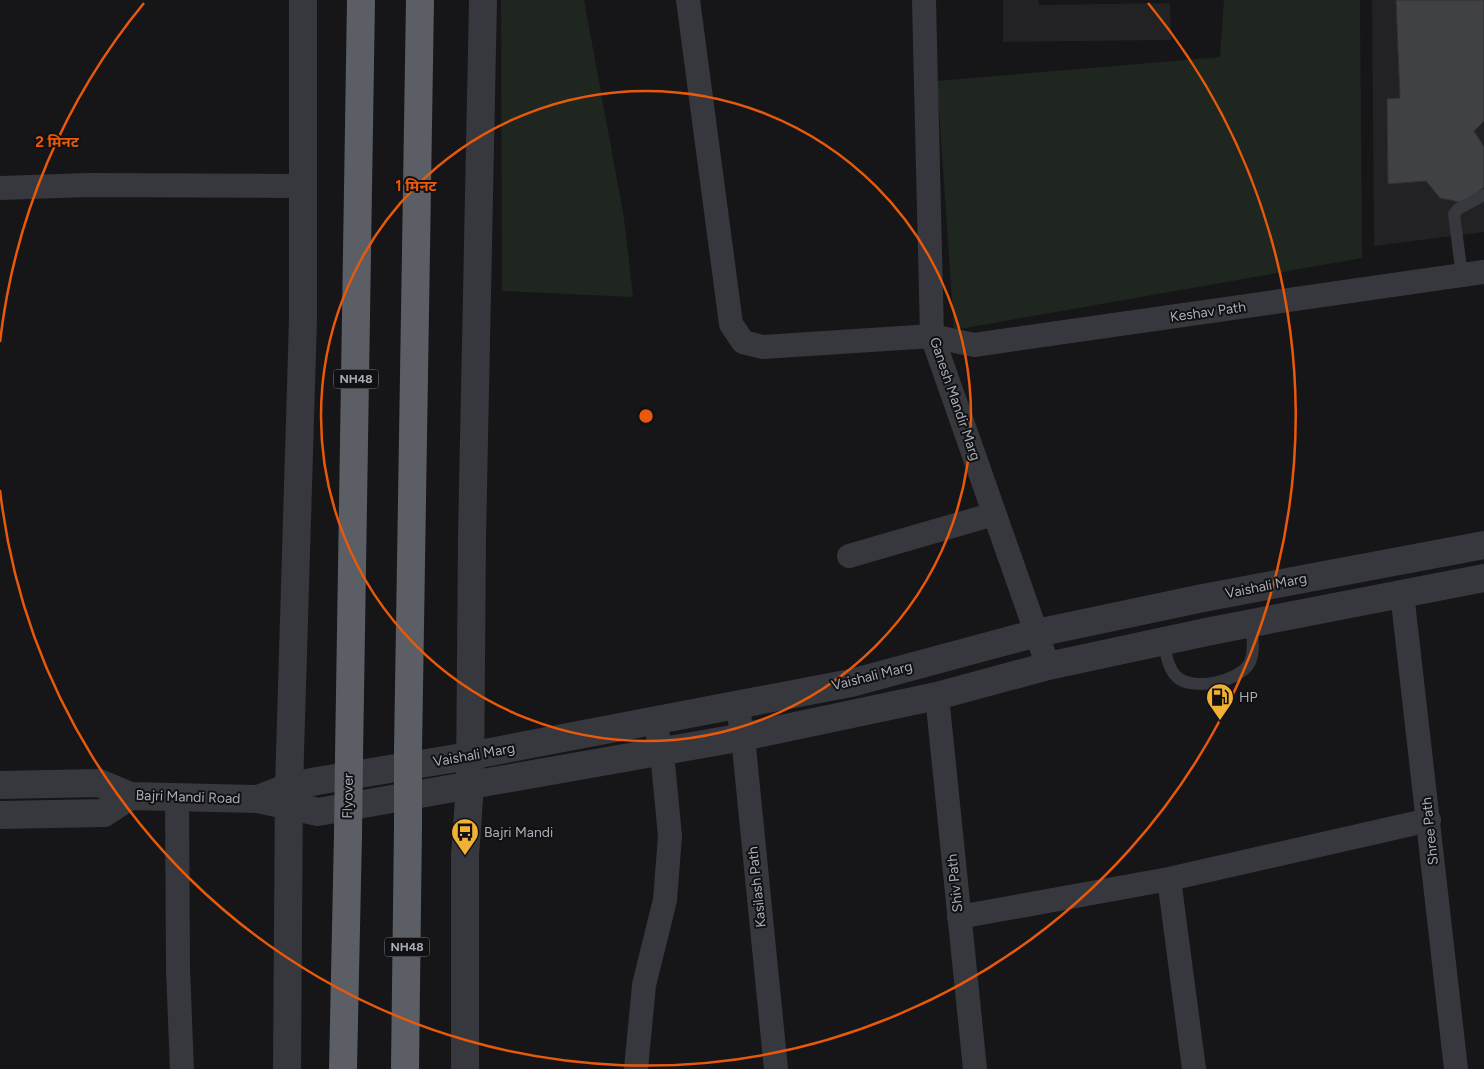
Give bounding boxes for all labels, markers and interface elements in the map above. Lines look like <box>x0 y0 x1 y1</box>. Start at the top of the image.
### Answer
text: 2 मिनट <box>35 133 80 151</box>
text: 1 मिनट <box>395 177 438 195</box>
street label: Keshav Path <box>1169 298 1247 326</box>
street label: Ganesh Mandir Marg <box>926 335 984 463</box>
road number: NH48 <box>334 369 378 388</box>
centre of rings <box>637 407 655 425</box>
street label: Vaishali Marg <box>1224 570 1308 602</box>
street label: Vaishali Marg <box>830 658 914 694</box>
fuel station icon: HP <box>1205 682 1235 721</box>
place label: HP <box>1239 689 1258 706</box>
street label: Vaishali Marg <box>432 739 516 771</box>
street label: Flyover <box>339 773 357 819</box>
street label: Bajri Mandi Road <box>135 787 241 807</box>
street label: Shree Path <box>1418 796 1442 866</box>
bus stop icon: Bajri Mandi <box>450 817 480 856</box>
place label: Bajri Mandi <box>484 824 553 841</box>
street label: Kasilash Path <box>744 845 770 928</box>
street label: Shiv Path <box>943 853 967 913</box>
road number: NH48 <box>384 938 430 956</box>

